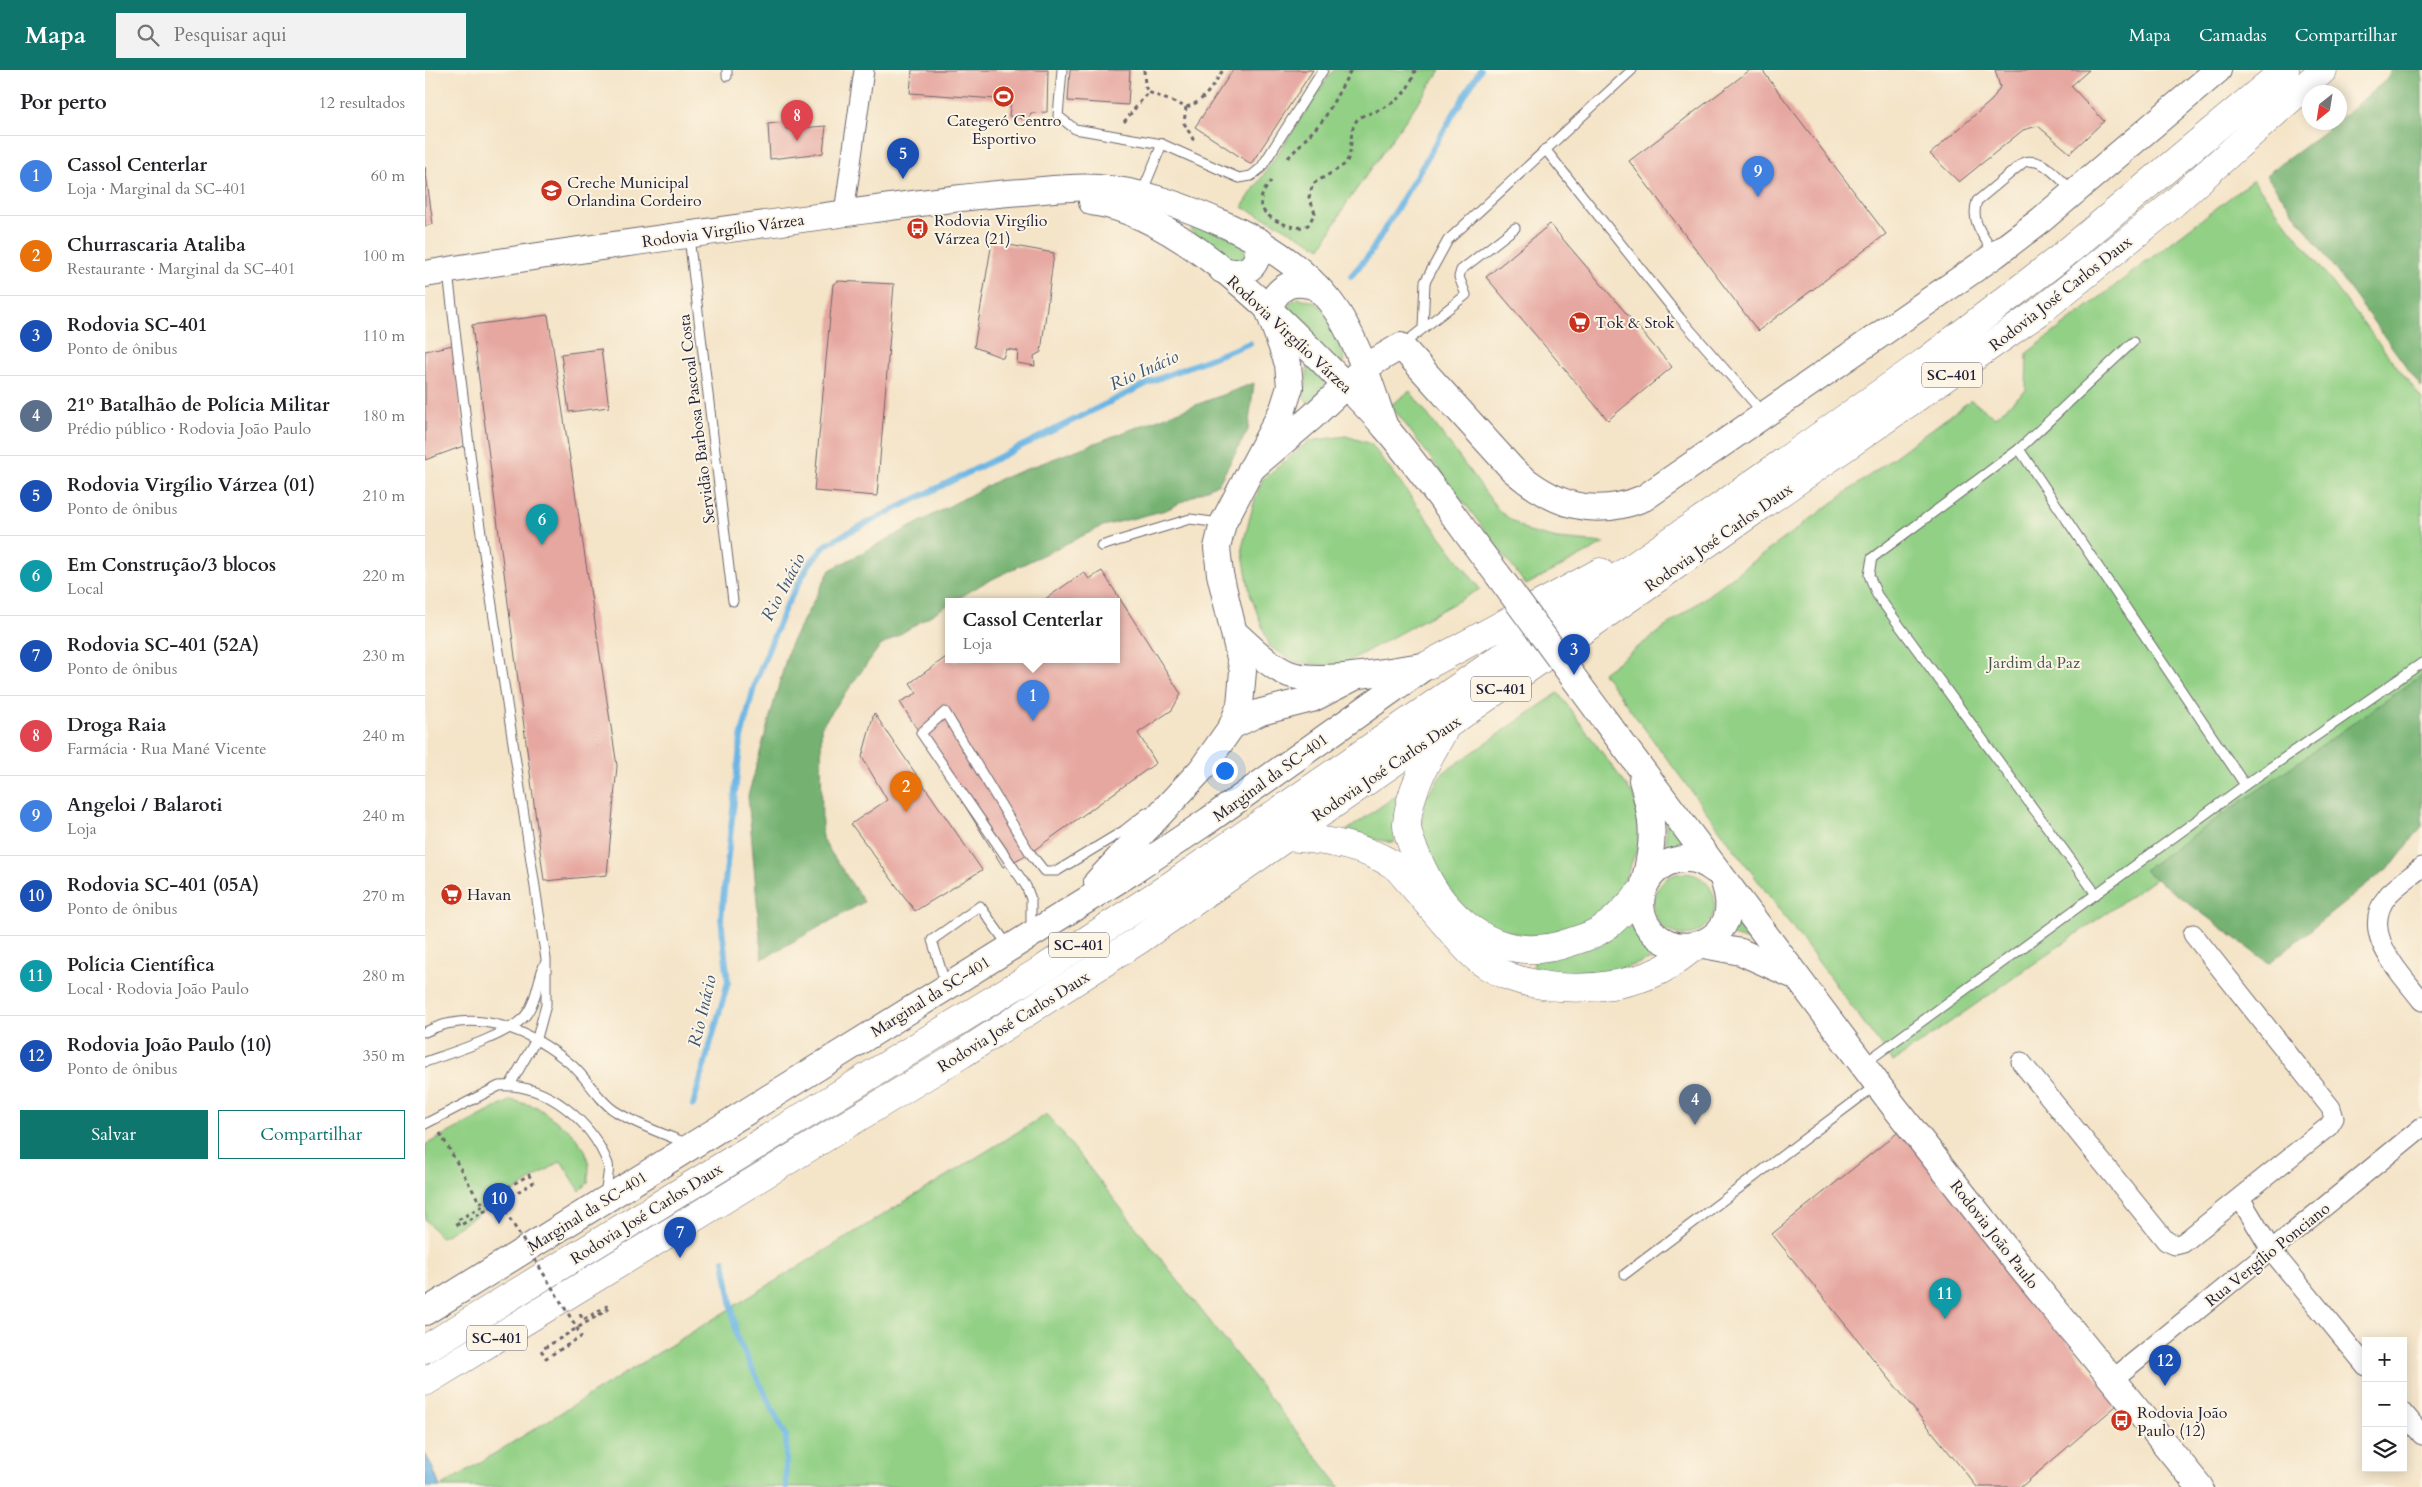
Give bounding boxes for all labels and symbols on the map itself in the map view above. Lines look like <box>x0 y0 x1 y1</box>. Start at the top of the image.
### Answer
sports icon: Categeró Centro Esportivo <box>992 84 1016 108</box>
north arrow <box>2302 85 2347 130</box>
pin: 8 <box>781 100 813 141</box>
place label: Categeró Centro Esportivo <box>947 110 1062 150</box>
pin: 5 <box>887 138 919 179</box>
pin: 9 <box>1742 156 1774 197</box>
place label: Creche Municipal Orlandina Cordeiro <box>567 172 702 212</box>
school or university icon: Creche Municipal Orlandina Cordeiro <box>539 179 563 203</box>
street label: Rodovia Virgílio Várzea <box>641 209 806 253</box>
place label: Rodovia Virgílio Várzea (21) <box>934 210 1048 250</box>
bus stop icon: Rodovia Virgílio Várzea (21) <box>906 217 930 241</box>
street label: Rodovia José Carlos Daux <box>1985 231 2137 357</box>
street label: Rodovia Virgílio Várzea <box>1222 271 1357 399</box>
supermarket icon: Tok & Stok <box>1567 310 1591 334</box>
place label: Tok & Stok <box>1595 312 1675 334</box>
street label: Servidão Barbosa Pascoal Costa <box>673 313 721 525</box>
water label: Rio Inácio <box>1106 344 1183 397</box>
road number: SC-401 <box>1922 362 1982 388</box>
street label: Rodovia José Carlos Daux <box>1640 478 1797 597</box>
pin: 6 <box>526 504 558 545</box>
water label: Rio Inácio <box>755 549 812 625</box>
pin: 3 <box>1558 634 1590 675</box>
park label: Jardim da Paz <box>1986 652 2080 674</box>
road number: SC-401 <box>1471 676 1531 702</box>
pin: 1 <box>1017 680 1049 721</box>
street label: Rodovia José Carlos Daux <box>1308 711 1466 827</box>
street label: Marginal da SC-401 <box>1209 729 1333 827</box>
your location <box>1212 758 1238 784</box>
pin: 2 <box>890 771 922 812</box>
supermarket icon: Havan <box>439 882 463 906</box>
place label: Havan <box>467 884 511 906</box>
road number: SC-401 <box>1049 932 1109 958</box>
street label: Marginal da SC-401 <box>866 951 995 1043</box>
street label: Rodovia José Carlos Daux <box>933 966 1094 1078</box>
water label: Rio Inácio <box>682 973 723 1050</box>
pin: 4 <box>1679 1084 1711 1125</box>
street label: Rodovia José Carlos Daux <box>566 1158 727 1270</box>
street label: Marginal da SC-401 <box>523 1166 652 1258</box>
street label: Rodovia João Paulo <box>1945 1176 2044 1294</box>
pin: 10 <box>483 1183 515 1224</box>
street label: Rua Vergílio Ponciano <box>2201 1197 2335 1312</box>
pin: 7 <box>664 1217 696 1258</box>
pin: 11 <box>1929 1278 1961 1319</box>
road number: SC-401 <box>467 1326 527 1350</box>
pin: 12 <box>2149 1345 2181 1386</box>
place label: Rodovia João Paulo (12) <box>2137 1402 2228 1442</box>
bus stop icon: Rodovia João Paulo (12) <box>2109 1409 2133 1433</box>

